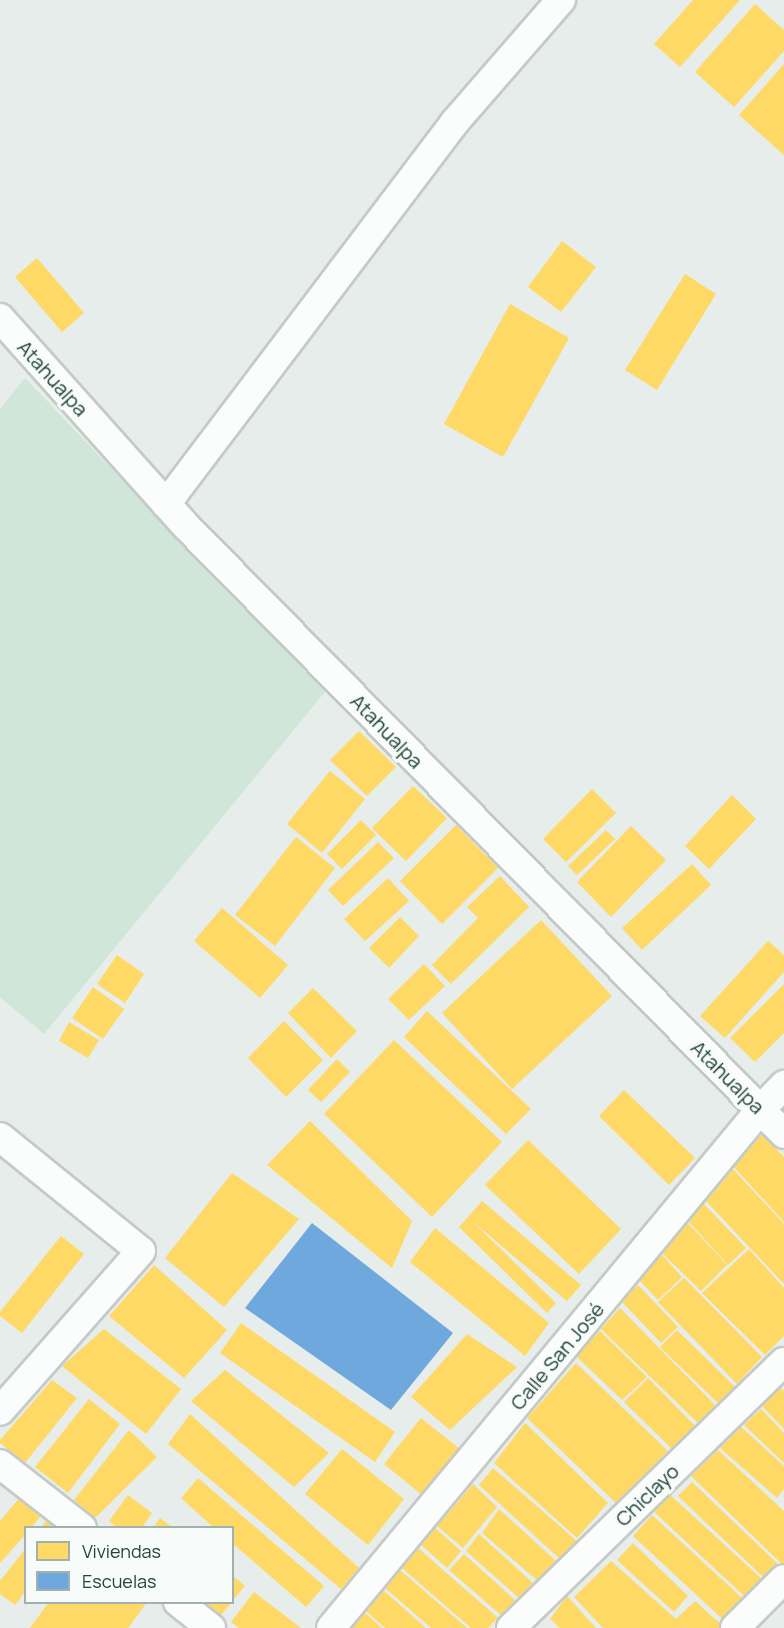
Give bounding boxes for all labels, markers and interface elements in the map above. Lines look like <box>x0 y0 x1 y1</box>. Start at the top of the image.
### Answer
street label: Atahualpa <box>13 335 93 421</box>
street label: Atahualpa <box>346 689 428 773</box>
street label: Atahualpa <box>686 1035 770 1119</box>
street label: Calle San José <box>505 1297 609 1415</box>
street label: Chiclayo <box>610 1459 684 1531</box>
legend <box>24 1526 234 1604</box>
text: Viviendas <box>82 1539 161 1563</box>
text: Escuelas <box>82 1569 157 1593</box>

